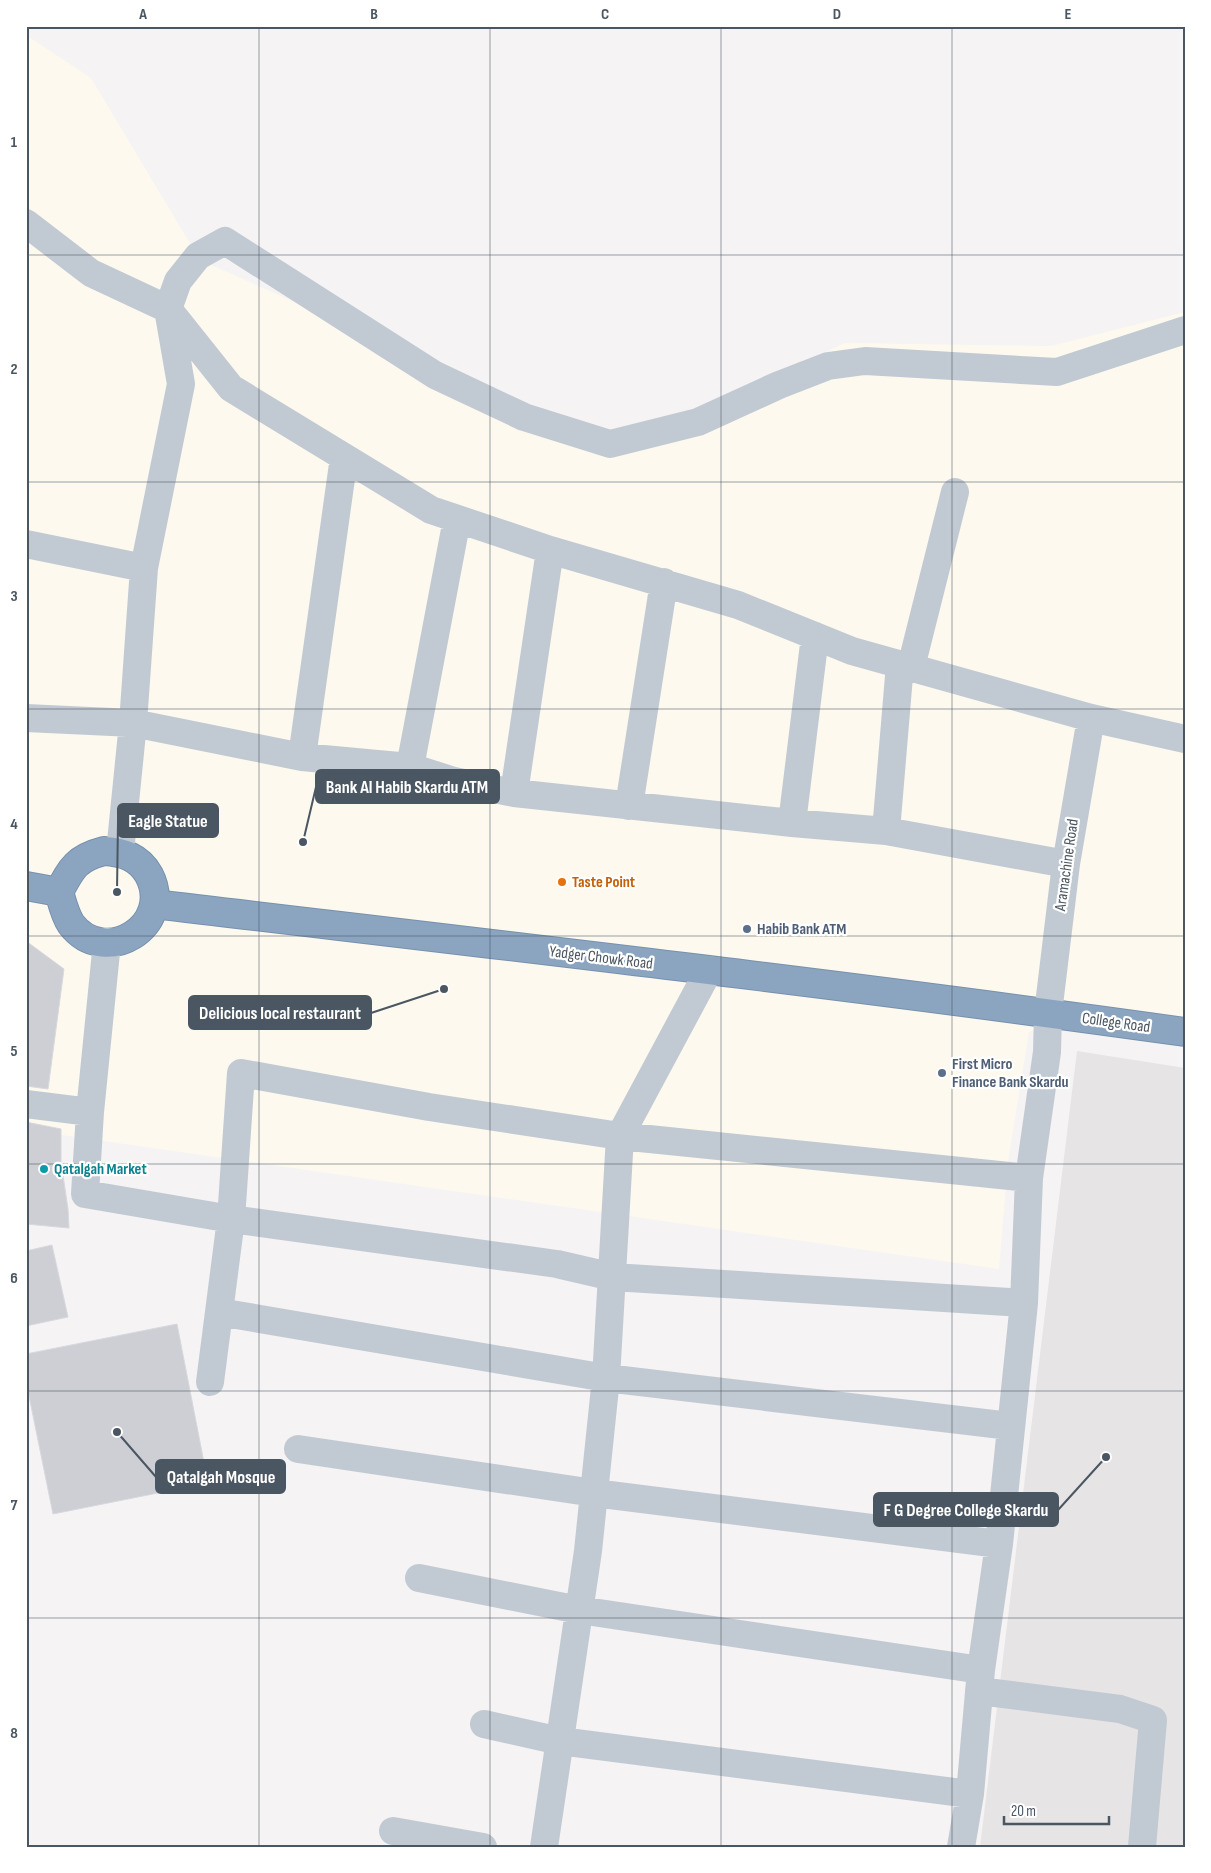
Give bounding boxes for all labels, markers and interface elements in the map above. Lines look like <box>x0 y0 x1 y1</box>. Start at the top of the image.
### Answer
text: A <box>138 5 147 24</box>
text: B <box>370 5 378 24</box>
text: C <box>601 5 609 24</box>
text: D <box>833 5 841 24</box>
text: E <box>1065 5 1072 24</box>
text: 1 <box>11 133 18 152</box>
text: 2 <box>10 360 18 379</box>
text: 3 <box>10 587 18 606</box>
callout: Bank Al Habib Skardu ATM <box>316 770 499 803</box>
text: Bank Al Habib Skardu ATM <box>326 777 488 798</box>
callout: Eagle Statue <box>118 804 218 837</box>
text: Eagle Statue <box>128 811 208 832</box>
text: 4 <box>10 815 18 834</box>
street label: Aramachine Road <box>1051 818 1083 913</box>
place label: Taste Point <box>572 873 635 892</box>
marker: Taste Point <box>556 876 568 888</box>
place label: Habib Bank ATM <box>757 920 846 939</box>
marker: Habib Bank ATM <box>741 923 753 935</box>
street label: Yadger Chowk Road <box>548 942 654 974</box>
callout: Delicious local restaurant <box>189 996 371 1029</box>
text: Delicious local restaurant <box>199 1003 361 1024</box>
street label: College Road <box>1081 1009 1151 1037</box>
text: 5 <box>10 1042 18 1061</box>
place label: First Micro Finance Bank Skardu <box>952 1055 1069 1092</box>
marker: First Micro Finance Bank Skardu <box>936 1067 948 1079</box>
place label: Qatalgah Market <box>54 1160 147 1179</box>
marker: Qatalgah Market <box>38 1163 50 1175</box>
text: 6 <box>10 1269 18 1288</box>
callout: Qatalgah Mosque <box>156 1460 285 1493</box>
text: Qatalgah Mosque <box>167 1467 275 1488</box>
callout: F G Degree College Skardu <box>874 1493 1058 1526</box>
text: 7 <box>11 1496 18 1515</box>
text: F G Degree College Skardu <box>884 1500 1049 1521</box>
text: 8 <box>10 1724 18 1743</box>
scale bar <box>1004 1793 1108 1825</box>
text: 20 m <box>1011 1802 1036 1821</box>

